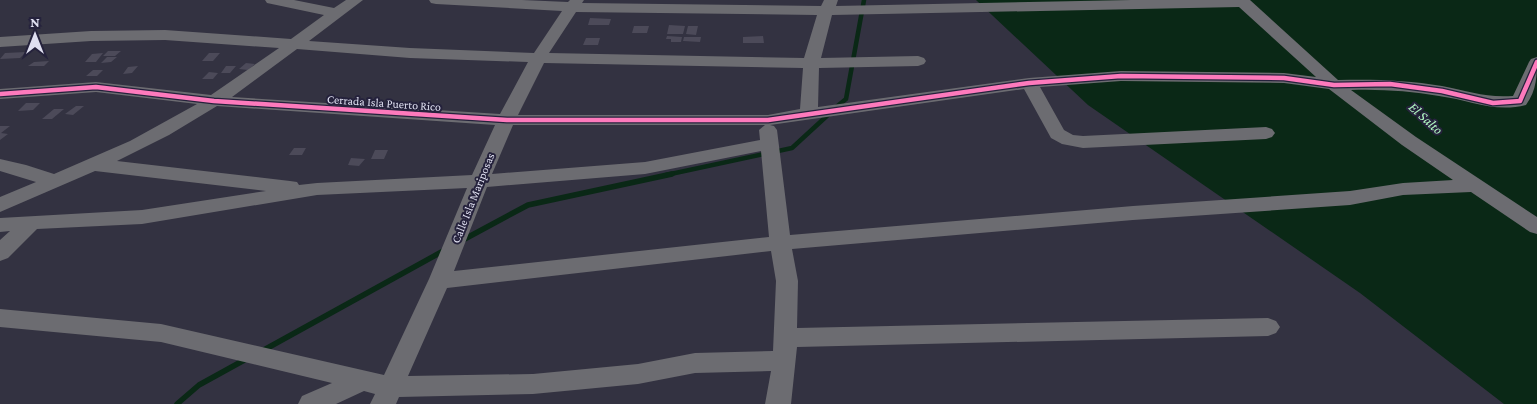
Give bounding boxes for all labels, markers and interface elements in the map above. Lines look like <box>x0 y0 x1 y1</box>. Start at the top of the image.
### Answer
north arrow <box>10 10 60 60</box>
text: N <box>30 14 40 30</box>
street label: Cerrada Isla Puerto Rico <box>327 92 442 114</box>
water label: El Salto <box>1406 99 1446 137</box>
street label: Calle Isla Mariposas <box>449 151 498 245</box>

